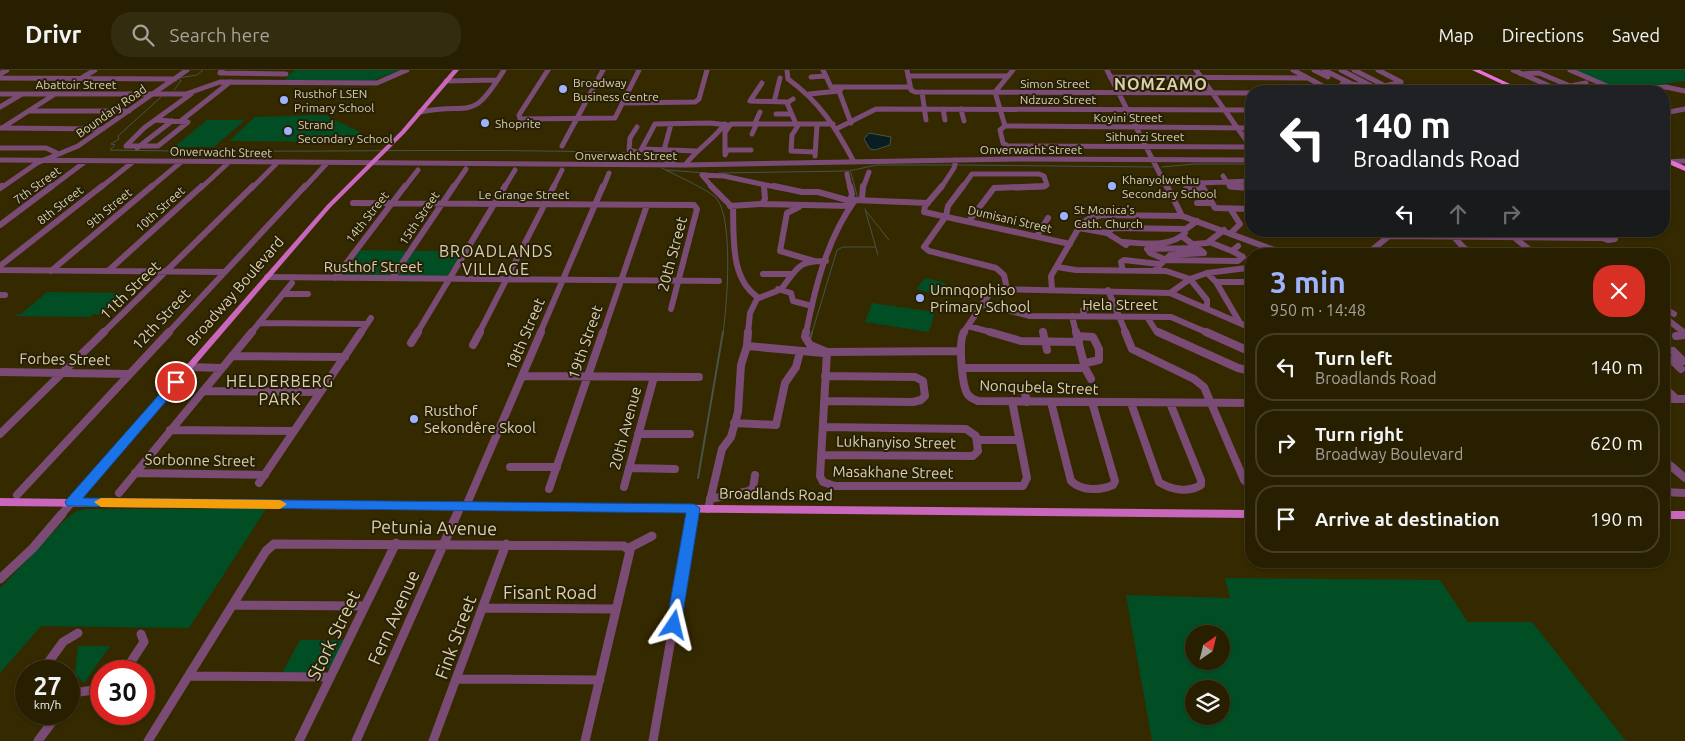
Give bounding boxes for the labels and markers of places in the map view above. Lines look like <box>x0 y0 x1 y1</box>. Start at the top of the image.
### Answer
place label: Broadway Business Centre <box>573 76 659 103</box>
marker: Broadway Business Centre <box>557 83 569 95</box>
place label: Rusthof LSEN Primary School <box>294 87 374 114</box>
marker: Rusthof LSEN Primary School <box>278 94 290 106</box>
marker: Shoprite <box>479 117 491 129</box>
place label: Shoprite <box>495 117 541 130</box>
place label: Strand Secondary School <box>298 118 393 145</box>
marker: Strand Secondary School <box>282 125 294 137</box>
place label: Khanyolwethu Secondary School <box>1122 173 1217 200</box>
marker: Khanyolwethu Secondary School <box>1106 180 1118 192</box>
place label: St Monica's Cath. Church <box>1074 203 1143 230</box>
marker: St Monica's Cath. Church <box>1058 210 1070 222</box>
place label: Umnqophiso Primary School <box>930 281 1031 315</box>
marker: Umnqophiso Primary School <box>914 292 926 304</box>
pin <box>155 361 197 403</box>
place label: Rusthof Sekondêre Skool <box>424 402 536 436</box>
marker: Rusthof Sekondêre Skool <box>408 413 420 425</box>

